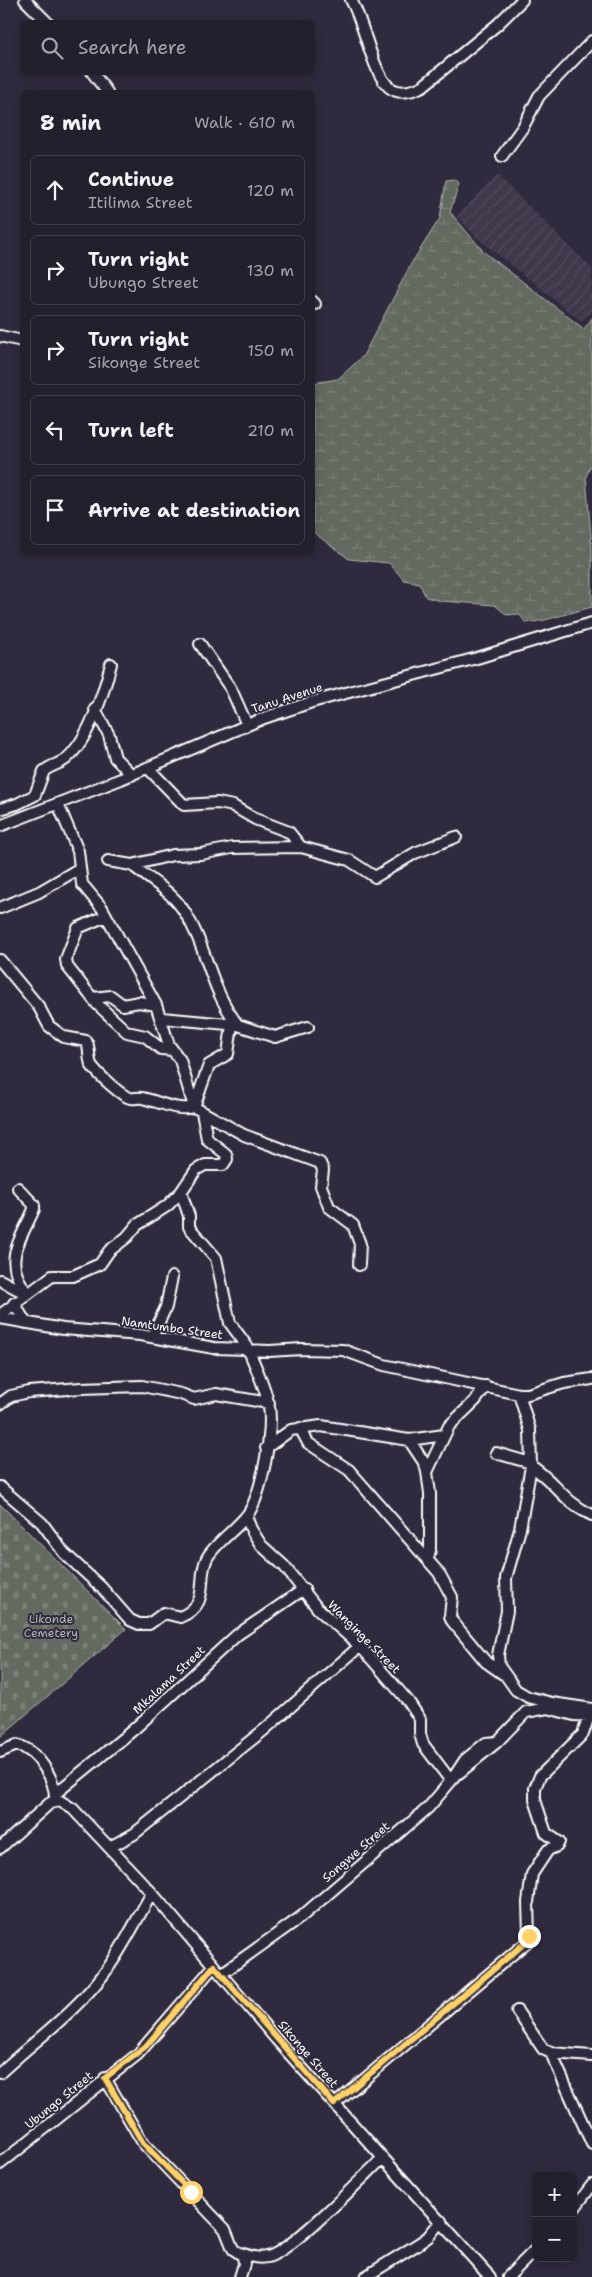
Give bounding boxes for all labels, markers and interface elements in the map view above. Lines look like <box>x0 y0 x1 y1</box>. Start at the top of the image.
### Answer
search box <box>20 20 315 75</box>
icon: search <box>38 34 66 62</box>
text: Search here <box>78 35 187 60</box>
text: 8 min <box>40 109 101 137</box>
text: Walk · 610 m <box>194 112 295 133</box>
text: Continue <box>88 167 174 192</box>
icon: ahead <box>41 176 69 204</box>
text: 120 m <box>247 180 294 201</box>
text: Itilima Street <box>88 192 193 213</box>
text: Turn right <box>88 247 189 272</box>
icon: right <box>41 256 69 284</box>
text: 130 m <box>247 260 294 281</box>
text: Ubungo Street <box>88 272 199 293</box>
text: Turn right <box>88 327 189 352</box>
icon: right <box>41 336 69 364</box>
text: 150 m <box>247 340 294 361</box>
text: Sikonge Street <box>88 352 200 373</box>
icon: left <box>41 416 69 444</box>
text: Turn left <box>88 418 174 443</box>
text: 210 m <box>247 420 294 441</box>
icon: arrive <box>41 496 69 524</box>
text: Arrive at destination <box>88 498 300 523</box>
street label: Tanu Avenue <box>249 679 325 717</box>
street label: Namtumbo Street <box>120 1313 224 1343</box>
street label: Wanginge Street <box>324 1597 404 1677</box>
park label: Likonde Cemetery <box>24 1611 78 1641</box>
street label: Mkalama Street <box>129 1642 209 1718</box>
street label: Songwe Street <box>319 1818 393 1886</box>
route end <box>518 1925 541 1948</box>
street label: Sikonge Street <box>274 2017 342 2091</box>
street label: Ubungo Street <box>22 2068 96 2132</box>
map controls <box>532 2172 577 2262</box>
button: + <box>532 2172 577 2217</box>
route start <box>180 2181 203 2204</box>
button: − <box>532 2217 577 2262</box>

